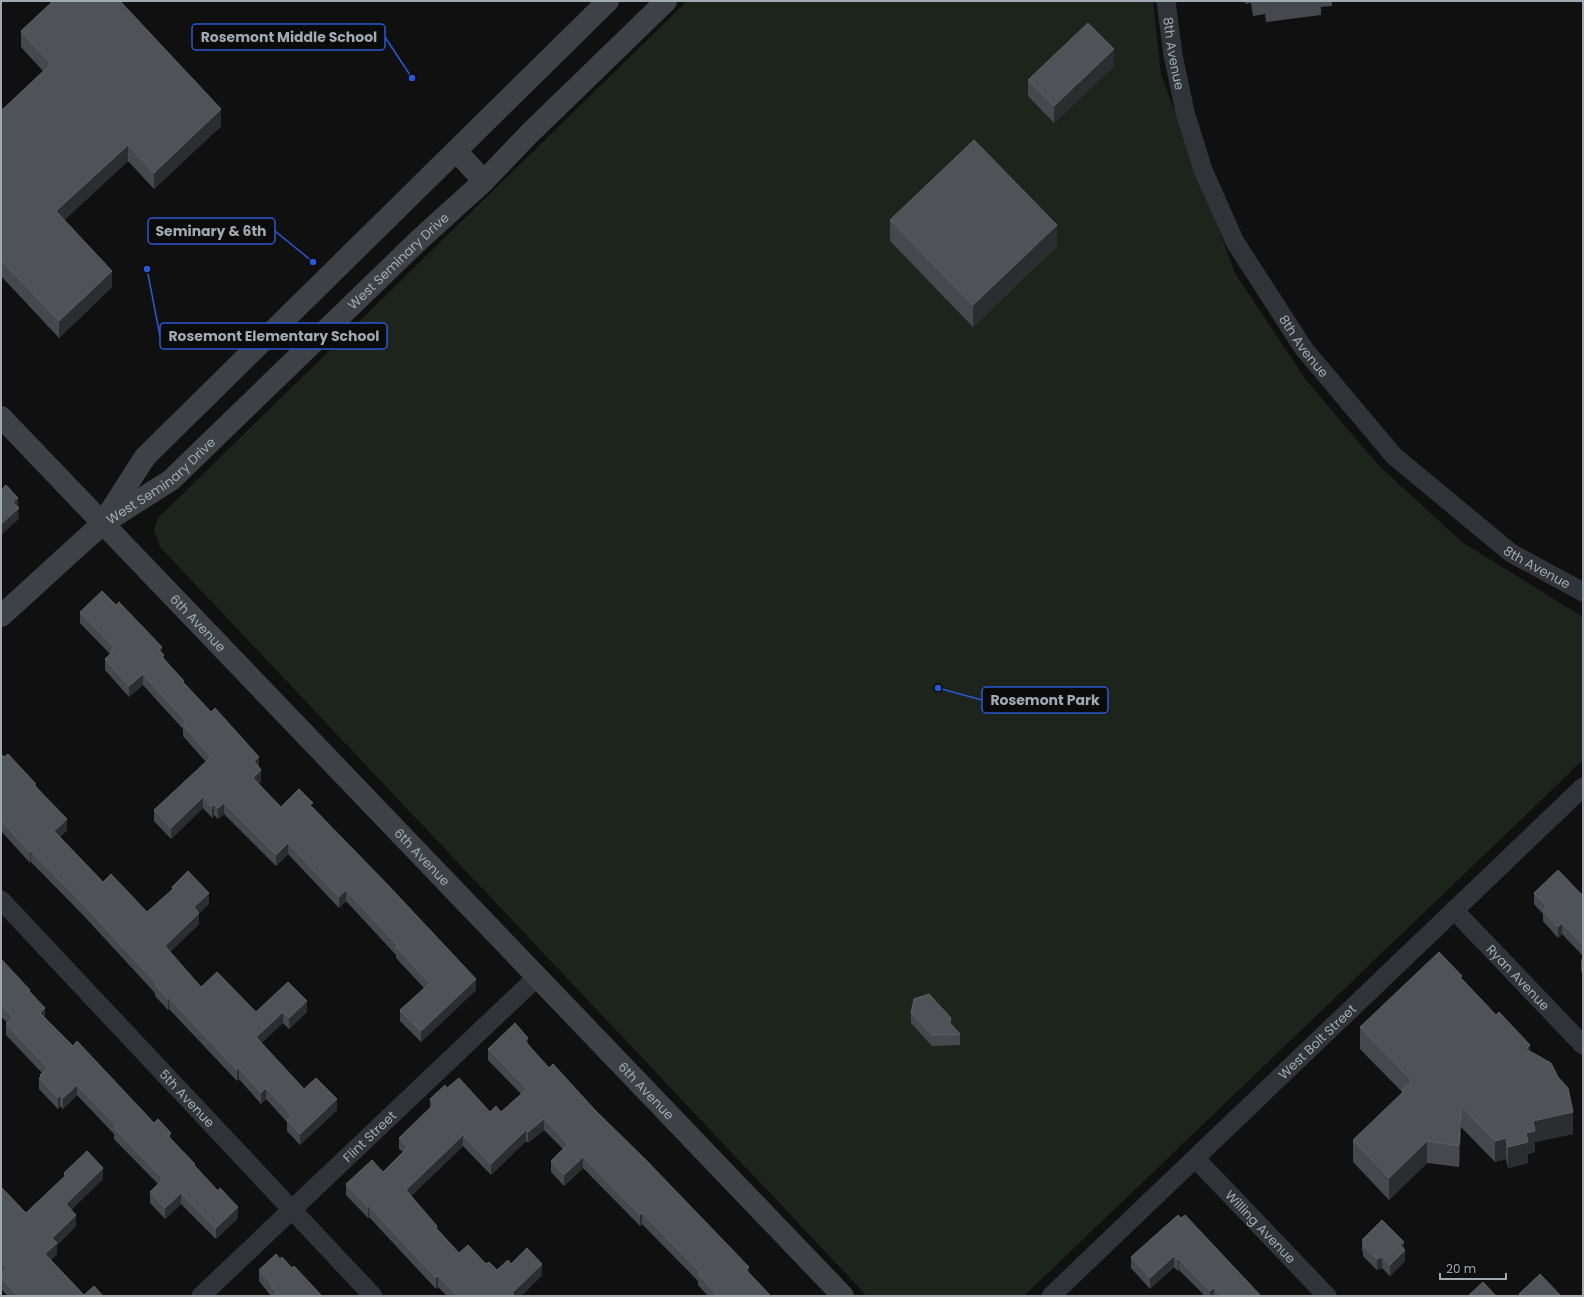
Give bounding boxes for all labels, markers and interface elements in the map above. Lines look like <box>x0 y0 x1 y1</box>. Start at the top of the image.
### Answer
street label: 8th Avenue <box>1158 16 1189 92</box>
callout: Rosemont Middle School <box>192 24 385 50</box>
text: Rosemont Middle School <box>201 27 377 47</box>
street label: West Seminary Drive <box>344 208 453 314</box>
callout: Seminary & 6th <box>148 218 275 244</box>
text: Seminary & 6th <box>155 221 267 241</box>
street label: 8th Avenue <box>1274 311 1333 382</box>
callout: Rosemont Elementary School <box>160 323 387 349</box>
text: Rosemont Elementary School <box>168 326 380 346</box>
street label: West Seminary Drive <box>103 433 220 529</box>
street label: 8th Avenue <box>1499 542 1574 593</box>
street label: 6th Avenue <box>165 590 230 656</box>
callout: Rosemont Park <box>982 687 1108 713</box>
text: Rosemont Park <box>990 690 1100 710</box>
street label: 6th Avenue <box>390 824 454 890</box>
street label: Ryan Avenue <box>1482 940 1554 1015</box>
street label: West Bolt Street <box>1274 1000 1361 1084</box>
street label: 6th Avenue <box>614 1058 678 1124</box>
street label: 5th Avenue <box>155 1065 219 1132</box>
street label: Flint Street <box>339 1106 401 1167</box>
street label: Willing Avenue <box>1221 1186 1300 1268</box>
scale bar <box>1440 1255 1506 1281</box>
text: 20 m <box>1446 1260 1476 1277</box>

